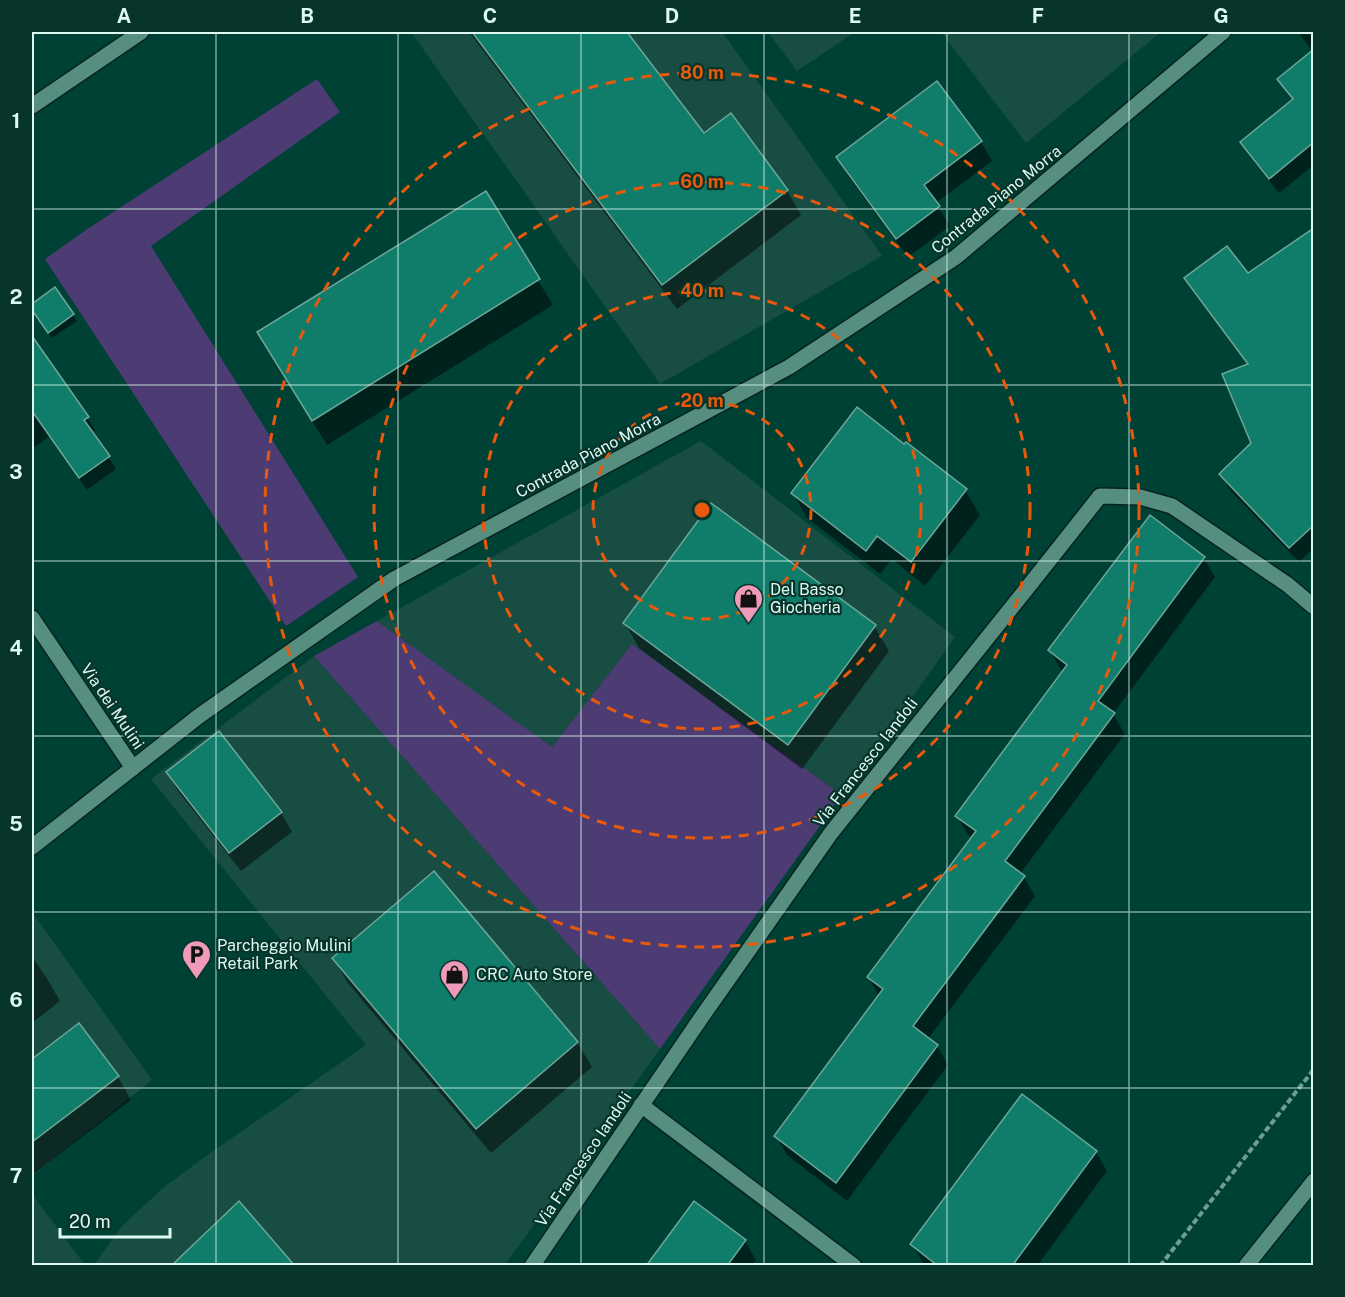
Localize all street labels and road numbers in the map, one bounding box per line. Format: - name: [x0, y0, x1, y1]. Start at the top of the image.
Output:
- street label: Contrada Piano Morra: [928, 141, 1065, 258]
- street label: Contrada Piano Morra: [512, 409, 664, 502]
- street label: Via dei Mulini: [77, 660, 148, 753]
- street label: Via Francesco Iandoli: [809, 694, 922, 830]
- street label: Via Francesco Iandoli: [531, 1088, 635, 1230]

